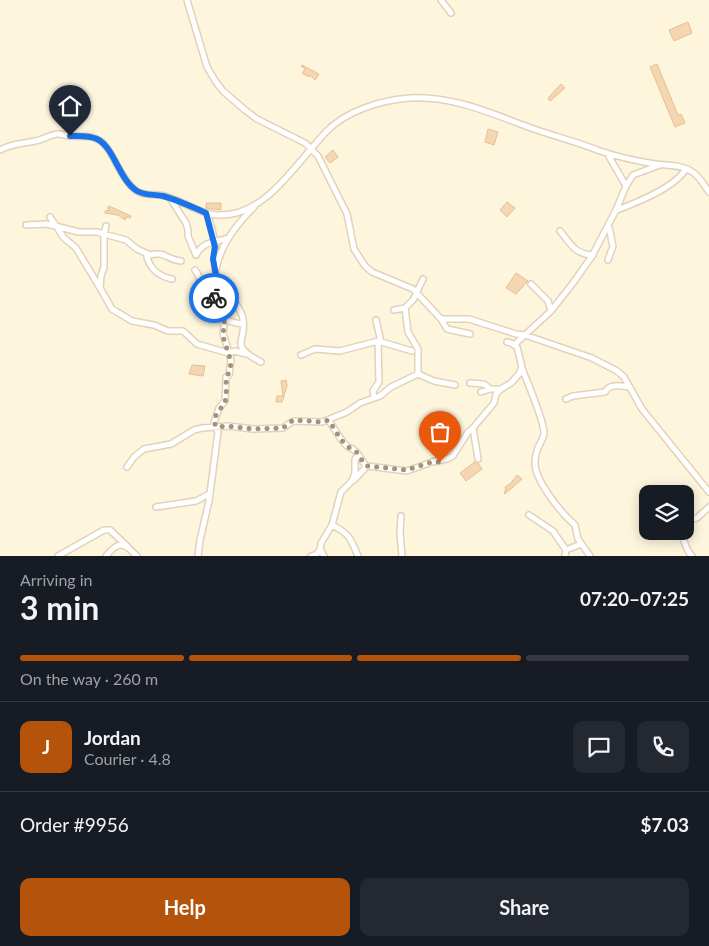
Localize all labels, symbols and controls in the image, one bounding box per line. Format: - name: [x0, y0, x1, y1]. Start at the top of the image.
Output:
- pin: [49, 85, 91, 136]
- icon: home: [56, 92, 84, 120]
- courier: [189, 273, 239, 323]
- icon: bike: [200, 284, 228, 312]
- pin: [419, 411, 461, 462]
- icon: bag: [426, 418, 454, 446]
- map controls: [639, 485, 694, 540]
- button: layers: [639, 485, 694, 540]
- text: Arriving in: [20, 570, 93, 589]
- text: 07:20–07:25: [580, 587, 689, 610]
- text: 3 min: [20, 588, 99, 627]
- text: On the way · 260 m: [20, 669, 158, 688]
- button: chat: [573, 721, 625, 773]
- button: phone: [637, 721, 689, 773]
- text: Jordan: [84, 726, 141, 749]
- text: J: [42, 735, 50, 758]
- text: Courier · 4.8: [84, 749, 171, 768]
- text: Order #9956: [20, 813, 129, 836]
- text: $7.03: [640, 813, 689, 836]
- button: Help: [20, 878, 350, 936]
- button: Share: [360, 878, 689, 936]

